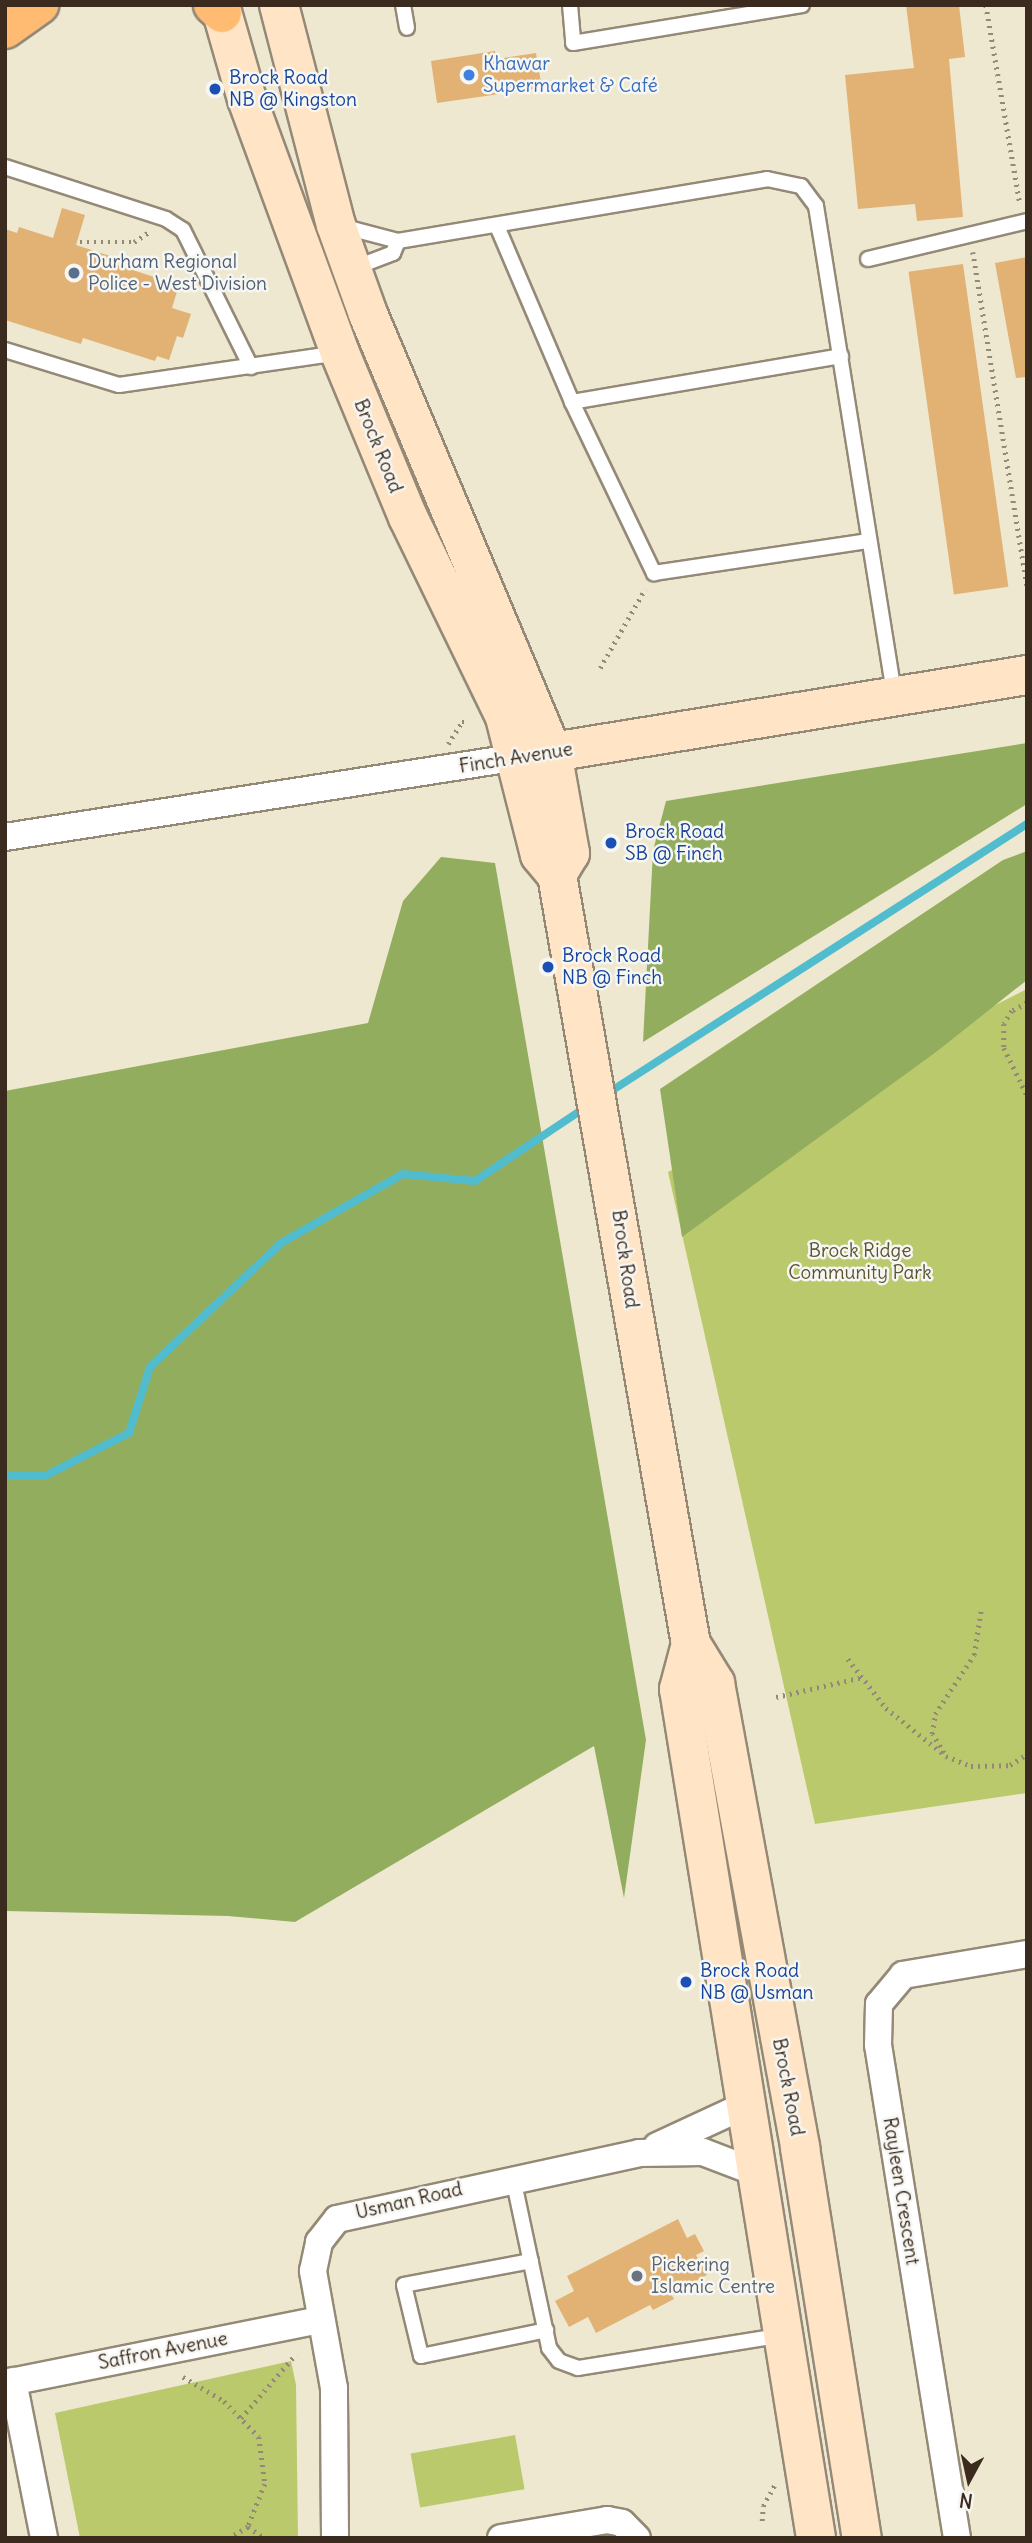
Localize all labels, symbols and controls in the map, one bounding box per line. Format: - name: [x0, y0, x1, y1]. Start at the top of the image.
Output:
- place label: Khawar Supermarket & Café: [483, 53, 658, 97]
- place label: Brock Road NB @ Kingston: [229, 67, 357, 111]
- marker: Khawar Supermarket & Café: [461, 67, 477, 83]
- marker: Brock Road NB @ Kingston: [207, 81, 223, 97]
- place label: Durham Regional Police - West Division: [88, 251, 267, 295]
- marker: Durham Regional Police - West Division: [66, 265, 82, 281]
- street label: Brock Road: [349, 396, 407, 496]
- street label: Finch Avenue: [457, 738, 575, 778]
- place label: Brock Road SB @ Finch: [625, 821, 724, 865]
- marker: Brock Road SB @ Finch: [603, 835, 619, 851]
- place label: Brock Road NB @ Finch: [562, 945, 662, 989]
- marker: Brock Road NB @ Finch: [540, 959, 556, 975]
- street label: Brock Road: [607, 1208, 643, 1310]
- park label: Brock Ridge Community Park: [788, 1240, 932, 1284]
- place label: Brock Road NB @ Usman: [700, 1960, 814, 2004]
- marker: Brock Road NB @ Usman: [678, 1974, 694, 1990]
- street label: Brock Road: [767, 2036, 809, 2138]
- street label: Rayleen Crescent: [878, 2116, 924, 2266]
- street label: Usman Road: [353, 2178, 465, 2224]
- place label: Pickering Islamic Centre: [651, 2254, 775, 2298]
- marker: Pickering Islamic Centre: [629, 2268, 645, 2284]
- street label: Saffron Avenue: [96, 2327, 230, 2375]
- north arrow: [934, 2445, 1004, 2515]
- text: N: [958, 2488, 974, 2514]

